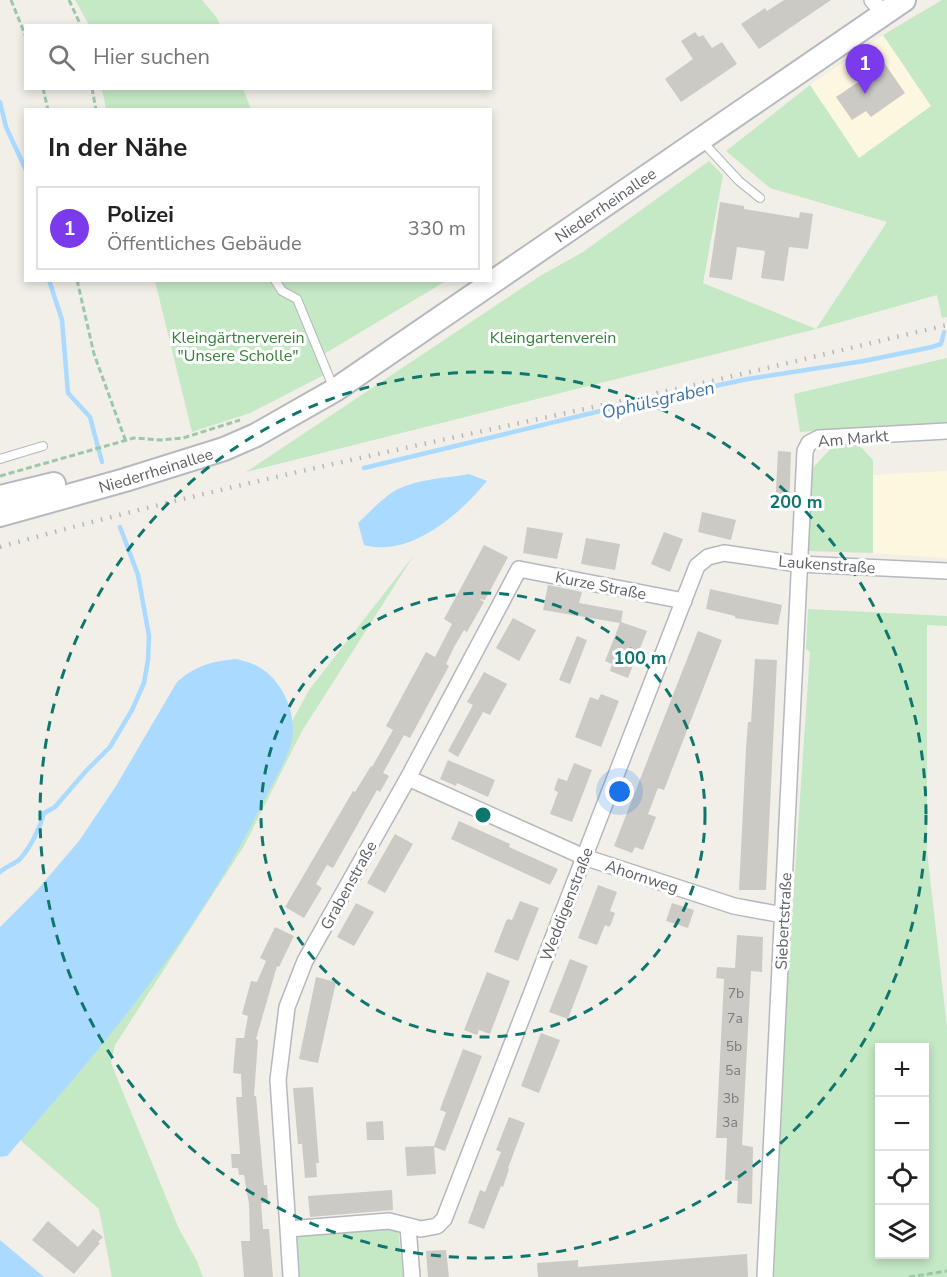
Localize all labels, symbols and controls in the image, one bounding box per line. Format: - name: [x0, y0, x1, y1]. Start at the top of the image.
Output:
- search box: [24, 24, 492, 90]
- icon: search: [45, 41, 78, 74]
- text: Hier suchen: [93, 42, 210, 72]
- pin: 1: [846, 44, 884, 94]
- text: In der Nähe: [48, 130, 187, 165]
- street label: Niederrheinallee: [551, 163, 661, 248]
- text: Polizei: [107, 200, 174, 230]
- text: 1: [64, 215, 76, 242]
- text: 330 m: [408, 215, 466, 242]
- text: Öffentliches Gebäude: [107, 230, 302, 257]
- park label: Kleingärtnerverein "Unsere Scholle": [172, 327, 304, 367]
- park label: Kleingartenverein: [490, 327, 616, 349]
- water label: Ophülsgraben: [599, 375, 717, 425]
- street label: Am Markt: [817, 425, 890, 453]
- street label: Niederrheinallee: [96, 443, 216, 499]
- text: 200 m: [769, 490, 823, 514]
- street label: Laukenstraße: [778, 551, 876, 579]
- street label: Kurze Straße: [553, 566, 648, 606]
- text: 100 m: [613, 646, 667, 670]
- your location: [605, 777, 634, 806]
- centre of rings: [473, 805, 493, 825]
- street label: Grabenstraße: [315, 837, 382, 934]
- street label: Weddigenstraße: [535, 844, 599, 964]
- street label: Ahornweg: [602, 855, 681, 899]
- street label: Siebertstraße: [770, 872, 798, 970]
- house number: 7b: [728, 984, 744, 1003]
- house number: 7a: [727, 1009, 743, 1028]
- house number: 5b: [726, 1037, 742, 1056]
- map controls: [875, 1043, 929, 1259]
- button: +: [875, 1043, 929, 1097]
- house number: 5a: [725, 1061, 741, 1080]
- house number: 3b: [723, 1089, 739, 1108]
- button: −: [875, 1097, 929, 1151]
- house number: 3a: [722, 1113, 738, 1132]
- button: locate: [875, 1151, 929, 1205]
- button: layers: [875, 1205, 929, 1259]

